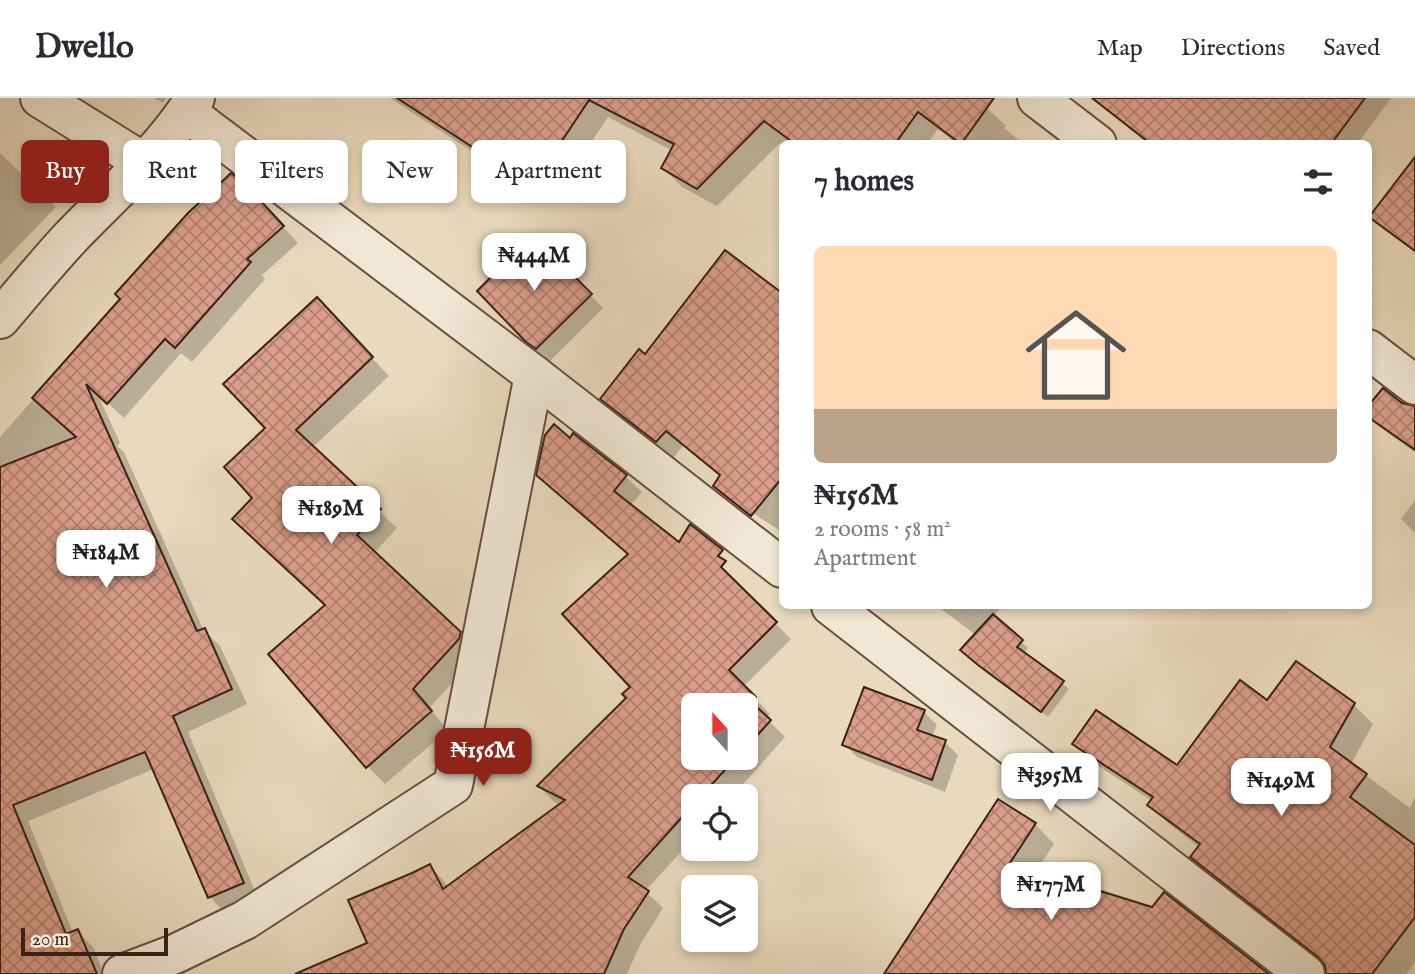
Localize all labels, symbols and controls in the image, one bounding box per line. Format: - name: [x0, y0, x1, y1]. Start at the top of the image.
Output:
- text: Dwello: [35, 27, 134, 69]
- text: Map: [1097, 33, 1143, 64]
- text: Directions: [1181, 33, 1285, 64]
- text: Saved: [1323, 33, 1380, 64]
- chip: Buy: [21, 140, 109, 203]
- chip: Rent: [123, 140, 221, 203]
- chip: Filters: [235, 140, 348, 203]
- chip: New: [362, 140, 457, 203]
- chip: Apartment: [471, 140, 626, 203]
- text: 7 homes: [814, 163, 914, 201]
- icon: filters: [1299, 163, 1337, 201]
- pin: ₦444M: [485, 234, 583, 293]
- text: ₦444M: [498, 241, 570, 270]
- icon: home: [1013, 292, 1139, 418]
- text: ₦156M: [814, 477, 899, 515]
- pin: ₦189M: [282, 486, 380, 546]
- text: ₦189M: [298, 494, 364, 523]
- text: 2 rooms · 58 m²: [814, 515, 951, 544]
- pin: ₦184M: [57, 531, 155, 590]
- text: ₦184M: [72, 538, 140, 567]
- text: Apartment: [814, 544, 917, 573]
- north arrow: [681, 693, 758, 770]
- map controls: [681, 693, 758, 952]
- pin: ₦156M: [434, 728, 532, 788]
- text: ₦156M: [451, 736, 515, 765]
- pin: ₦395M: [1001, 754, 1099, 813]
- pin: ₦149M: [1232, 758, 1330, 818]
- text: ₦395M: [1017, 761, 1083, 790]
- text: ₦149M: [1247, 766, 1315, 795]
- button: locate: [681, 784, 758, 861]
- pin: ₦177M: [1002, 862, 1100, 922]
- text: ₦177M: [1017, 870, 1085, 899]
- button: layers: [681, 875, 758, 952]
- scale bar: [21, 925, 168, 957]
- text: 20 m: [32, 928, 69, 952]

